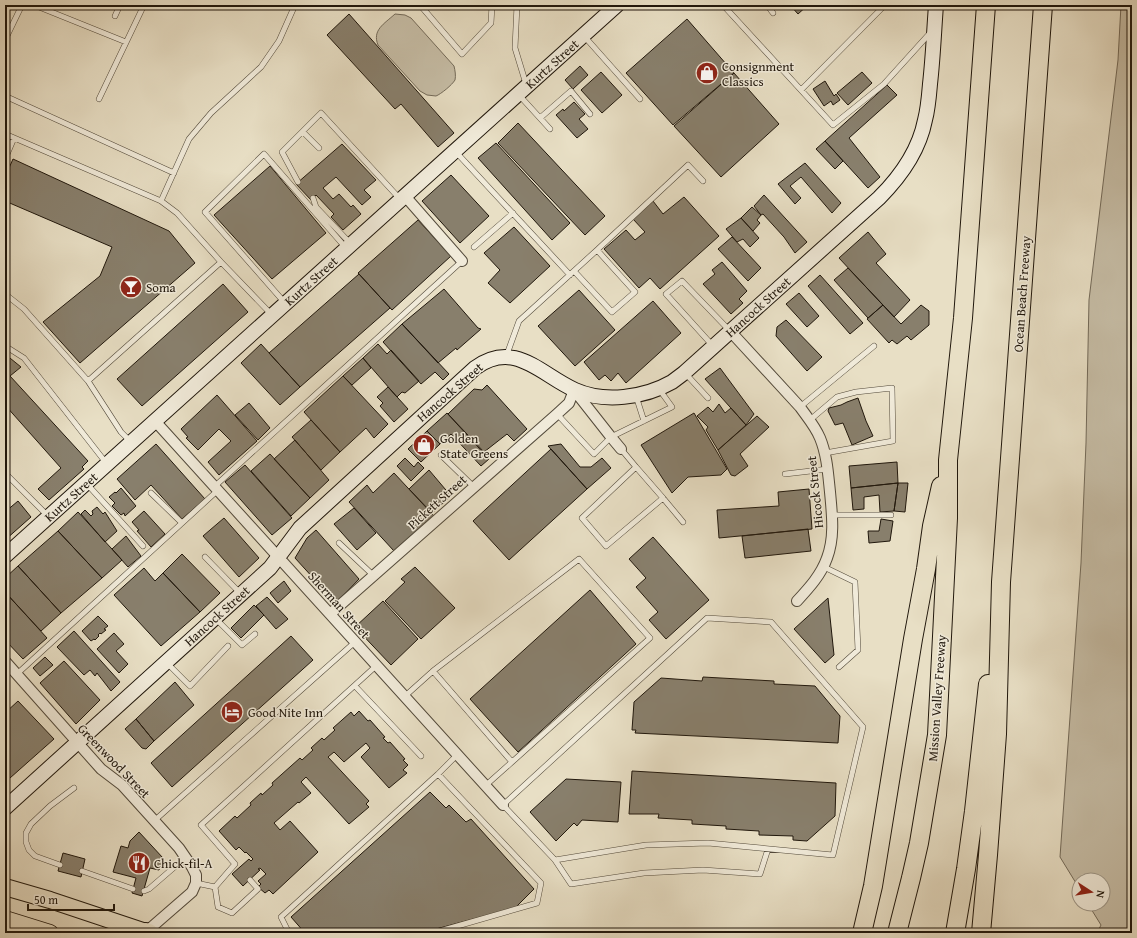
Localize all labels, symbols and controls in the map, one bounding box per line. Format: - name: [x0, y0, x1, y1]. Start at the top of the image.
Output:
- street label: Kurtz Street: [521, 35, 583, 93]
- place label: Consignment Classics: [722, 57, 795, 91]
- shop icon: Consignment Classics: [694, 60, 720, 86]
- street label: Ocean Beach Freeway: [1008, 235, 1036, 353]
- street label: Kurtz Street: [280, 252, 342, 310]
- street label: Hancock Street: [721, 272, 795, 342]
- bar icon: Soma: [118, 274, 144, 300]
- place label: Soma: [146, 278, 177, 297]
- street label: Hancock Street: [413, 358, 488, 426]
- place label: Golden State Greens: [440, 429, 508, 463]
- shop icon: Golden State Greens: [411, 432, 437, 458]
- street label: Hicock Street: [802, 455, 828, 529]
- street label: Kurtz Street: [40, 468, 102, 526]
- street label: Pickett Street: [403, 470, 471, 534]
- street label: Sherman Street: [304, 567, 375, 643]
- street label: Hancock Street: [180, 581, 254, 651]
- street label: Mission Valley Freeway: [923, 633, 951, 762]
- hotel icon: Good Nite Inn: [219, 699, 245, 725]
- place label: Good Nite Inn: [248, 703, 324, 722]
- street label: Greenwood Street: [73, 719, 155, 803]
- restaurant icon: Chick-fil-A: [126, 850, 152, 876]
- place label: Chick-fil-A: [154, 854, 213, 873]
- north arrow: [1071, 872, 1111, 912]
- scale bar: [28, 886, 114, 912]
- text: N: [1092, 889, 1109, 900]
- text: 50 m: [34, 891, 58, 908]

